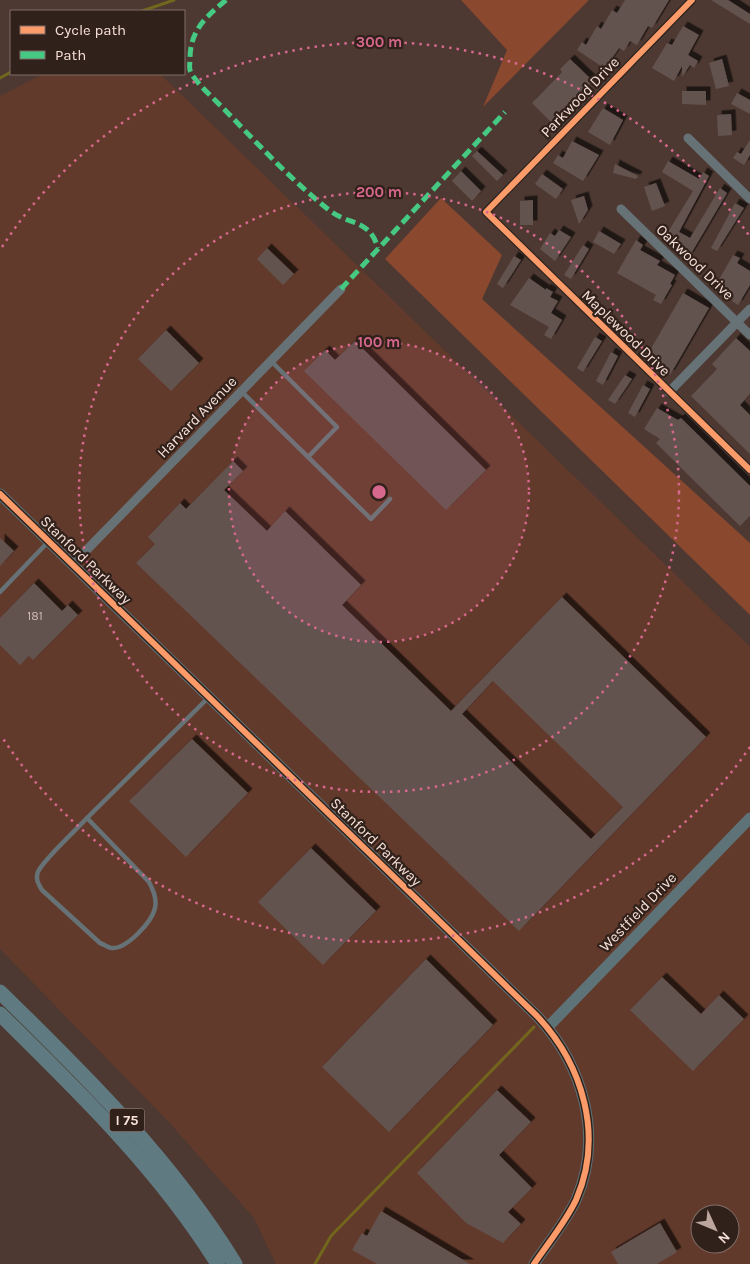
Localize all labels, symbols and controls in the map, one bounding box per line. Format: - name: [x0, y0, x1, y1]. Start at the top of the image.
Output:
- legend: [10, 10, 185, 75]
- text: Cycle path: [55, 21, 126, 39]
- text: 300 m: [356, 33, 402, 51]
- text: Path: [55, 46, 86, 64]
- street label: Parkwood Drive: [537, 53, 623, 141]
- text: 200 m: [356, 183, 402, 201]
- street label: Oakwood Drive: [652, 220, 738, 304]
- street label: Maplewood Drive: [578, 286, 674, 380]
- text: 100 m: [358, 333, 400, 351]
- street label: Harvard Avenue: [153, 372, 241, 462]
- centre of rings: [370, 483, 388, 501]
- street label: Stanford Parkway: [37, 512, 135, 608]
- house number: 181: [27, 609, 43, 623]
- street label: Stanford Parkway: [327, 794, 425, 890]
- street label: Westfield Drive: [596, 869, 680, 955]
- road number: I 75: [110, 1108, 144, 1132]
- north arrow: [690, 1204, 740, 1254]
- text: N: [714, 1228, 734, 1247]

